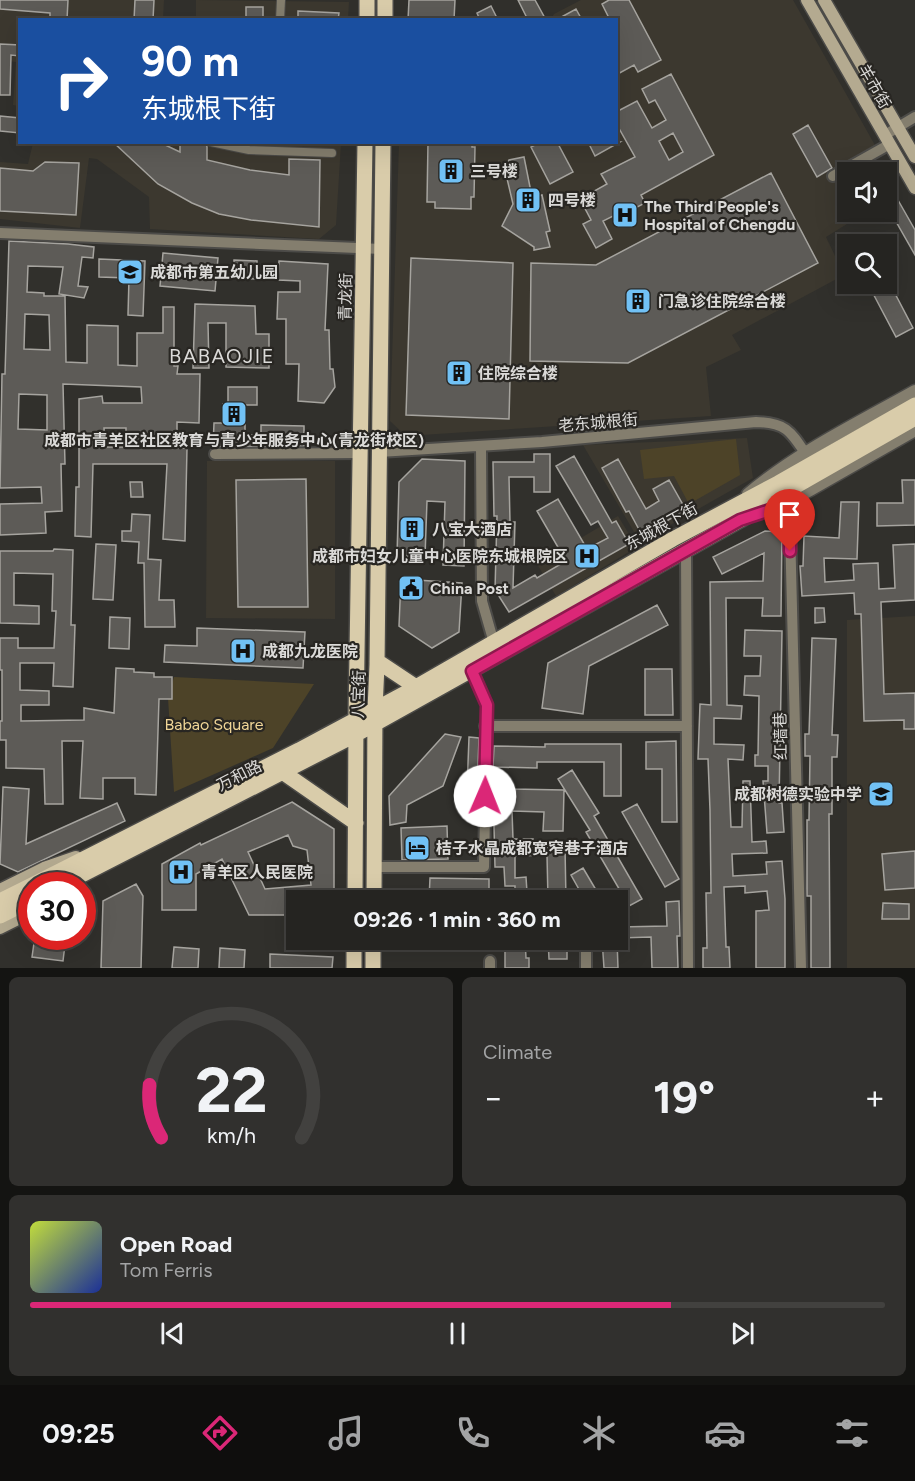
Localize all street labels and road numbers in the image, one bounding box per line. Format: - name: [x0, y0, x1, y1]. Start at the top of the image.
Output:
- street label: 羊市街: [854, 61, 895, 112]
- street label: 青龙街: [336, 273, 355, 321]
- street label: 老东城根街: [557, 410, 639, 435]
- street label: 东城根下街: [622, 499, 701, 554]
- street label: 八宝街: [348, 670, 369, 718]
- street label: 红墙巷: [771, 712, 790, 760]
- street label: 万和路: [214, 756, 265, 795]

